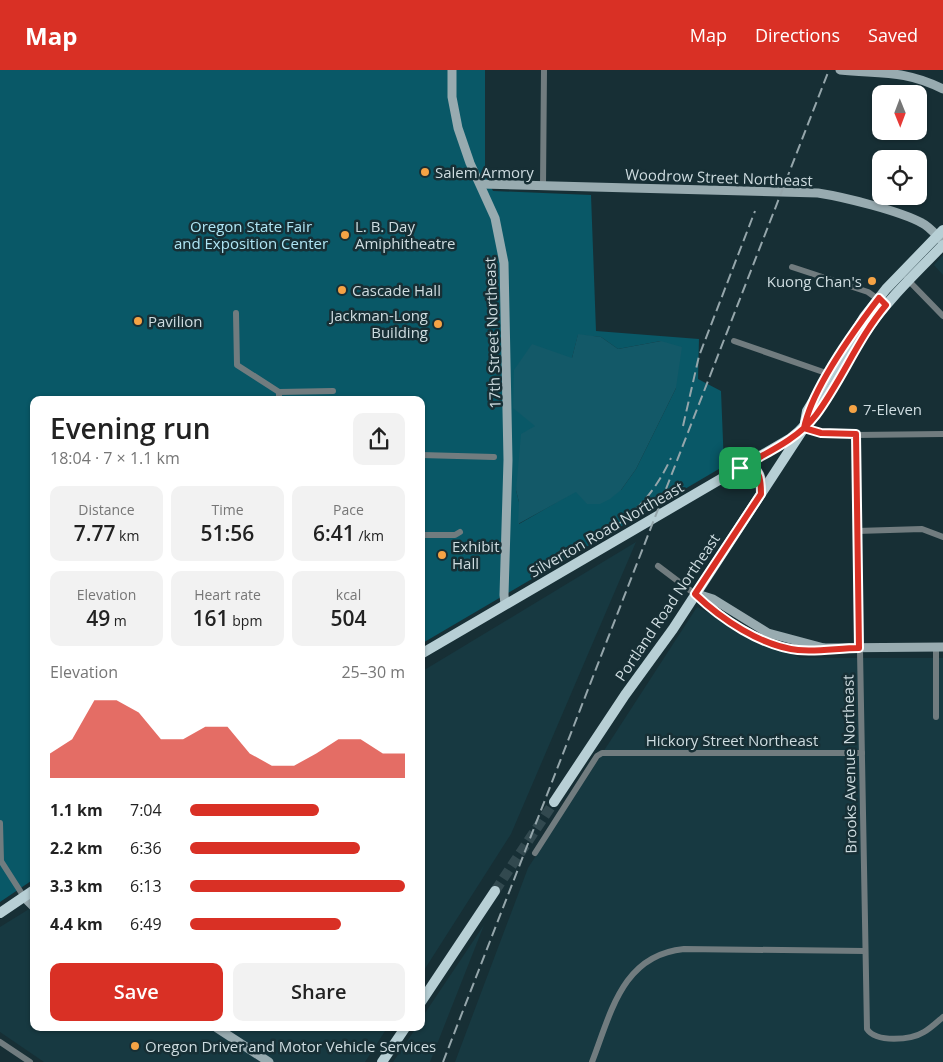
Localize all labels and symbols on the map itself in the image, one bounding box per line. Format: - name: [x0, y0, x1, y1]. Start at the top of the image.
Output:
- north arrow: [872, 85, 928, 140]
- place label: Salem Armory: [435, 162, 534, 182]
- street label: Woodrow Street Northeast: [625, 164, 813, 190]
- marker: Salem Armory: [419, 166, 431, 178]
- park label: Oregon State Fair and Exposition Center: [174, 216, 328, 253]
- place label: L. B. Day Amiphitheatre: [355, 216, 456, 253]
- marker: L. B. Day Amiphitheatre: [339, 229, 351, 241]
- street label: 17th Street Northeast: [479, 257, 505, 409]
- place label: Kuong Chan's: [767, 271, 862, 291]
- marker: Kuong Chan's: [866, 275, 878, 287]
- place label: Cascade Hall: [352, 280, 441, 300]
- marker: Cascade Hall: [336, 284, 348, 296]
- place label: Jackman-Long Building: [328, 305, 428, 342]
- place label: Pavilion: [148, 311, 202, 331]
- marker: Pavilion: [132, 315, 144, 327]
- marker: Jackman-Long Building: [432, 318, 444, 330]
- place label: 7-Eleven: [863, 399, 922, 419]
- marker: 7-Eleven: [847, 403, 859, 415]
- pin: [719, 447, 761, 489]
- street label: Silverton Road Northeast: [525, 477, 687, 581]
- street label: Portland Road Northeast: [610, 529, 724, 685]
- place label: Exhibit Hall: [452, 536, 499, 573]
- marker: Exhibit Hall: [436, 549, 448, 561]
- street label: Brooks Avenue Northeast: [837, 674, 861, 854]
- street label: Hickory Street Northeast: [646, 730, 818, 750]
- place label: Oregon Driver and Motor Vehicle Services: [145, 1036, 436, 1056]
- marker: Oregon Driver and Motor Vehicle Services: [129, 1040, 141, 1052]

